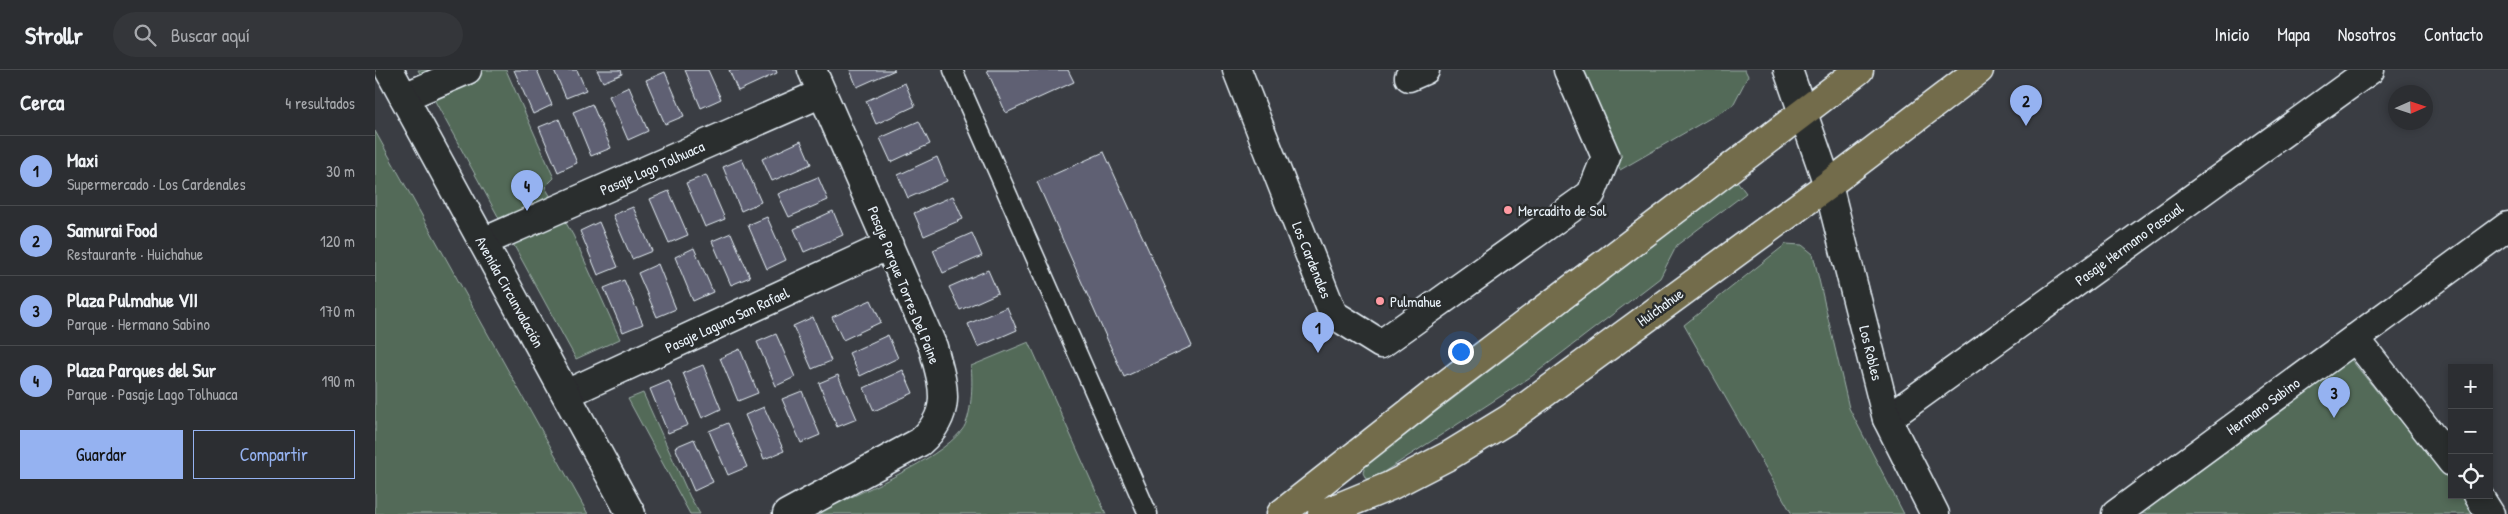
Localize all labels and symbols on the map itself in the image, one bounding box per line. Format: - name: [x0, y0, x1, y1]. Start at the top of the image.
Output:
- pin: 2: [2010, 85, 2042, 126]
- north arrow: [2388, 85, 2433, 130]
- street label: Pasaje Lago Tolhuaca: [596, 136, 708, 200]
- pin: 4: [511, 170, 543, 211]
- street label: Pasaje Hermano Pascual: [2070, 197, 2188, 291]
- place label: Mercadito de Sol: [1518, 200, 1606, 221]
- street label: Pasaje Parque Torres Del Paine: [863, 203, 945, 367]
- marker: Mercadito de Sol: [1502, 204, 1514, 216]
- street label: Los Cardenales: [1287, 219, 1337, 302]
- street label: Avenida Circunvalación: [471, 233, 549, 352]
- street label: Pasaje Laguna San Rafael: [661, 282, 793, 358]
- street label: Huichahue: [1633, 283, 1687, 331]
- place label: Pulmahue: [1390, 291, 1442, 312]
- marker: Pulmahue: [1374, 295, 1386, 307]
- pin: 1: [1302, 312, 1334, 353]
- street label: Los Robles: [1854, 323, 1888, 383]
- your location: [1448, 339, 1474, 365]
- street label: Hermano Sabino: [2222, 372, 2304, 440]
- pin: 3: [2318, 377, 2350, 418]

